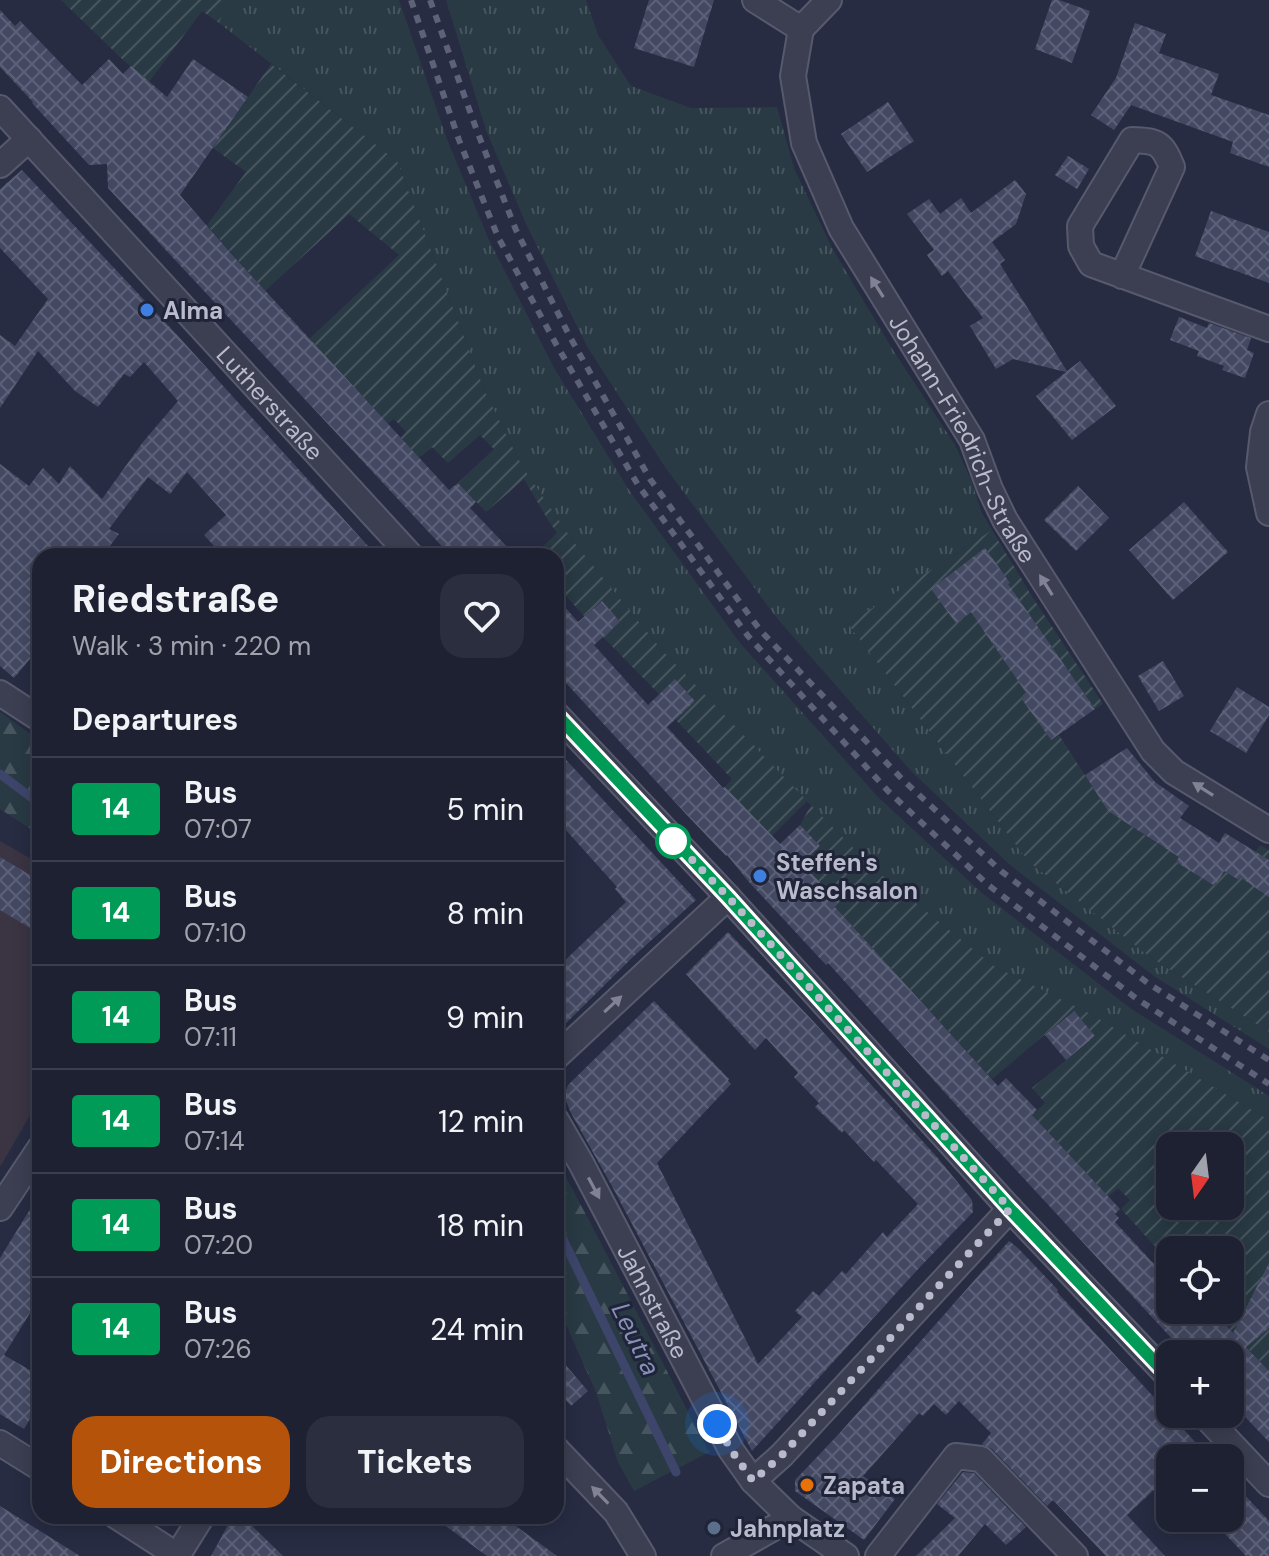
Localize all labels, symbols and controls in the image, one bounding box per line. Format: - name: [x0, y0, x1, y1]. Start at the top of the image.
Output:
- one-way arrow: [871, 276, 885, 298]
- place label: Alma: [163, 295, 223, 326]
- marker: Alma: [138, 301, 156, 319]
- street label: Johann-Friedrich-Straße: [882, 308, 1044, 568]
- street label: Lutherstraße: [210, 339, 331, 466]
- text: Riedstraße: [72, 574, 279, 624]
- button: heart: [440, 574, 524, 658]
- one-way arrow: [1040, 574, 1054, 596]
- text: Walk · 3 min · 220 m: [72, 629, 311, 663]
- text: Departures: [72, 700, 238, 739]
- text: Bus: [184, 773, 238, 812]
- one-way arrow: [1192, 782, 1214, 796]
- text: 14: [102, 790, 130, 827]
- text: 5 min: [447, 790, 524, 829]
- text: 07:07: [184, 812, 252, 846]
- unlabelled marker: [656, 824, 690, 858]
- place label: Steffen's Waschsalon: [776, 847, 918, 906]
- marker: Steffen's Waschsalon: [751, 867, 769, 885]
- text: Bus: [184, 877, 238, 916]
- text: 14: [102, 894, 130, 931]
- text: 8 min: [447, 894, 524, 933]
- text: 07:10: [184, 916, 246, 950]
- text: Bus: [184, 981, 238, 1020]
- one-way arrow: [603, 995, 622, 1013]
- text: 14: [102, 998, 130, 1035]
- text: 9 min: [446, 998, 524, 1037]
- text: 07:11: [184, 1020, 237, 1054]
- text: Bus: [184, 1085, 238, 1124]
- text: 14: [102, 1102, 130, 1139]
- text: 12 min: [438, 1102, 524, 1141]
- text: 07:14: [184, 1124, 244, 1158]
- north arrow: [1156, 1132, 1244, 1220]
- map controls: [1156, 1132, 1244, 1532]
- one-way arrow: [587, 1177, 601, 1199]
- text: Bus: [184, 1189, 238, 1228]
- text: 14: [102, 1206, 130, 1243]
- text: 18 min: [437, 1206, 524, 1245]
- text: 07:20: [184, 1228, 253, 1262]
- button: locate: [1156, 1236, 1244, 1324]
- street label: Jahnstraße: [611, 1239, 696, 1364]
- text: Bus: [184, 1293, 238, 1332]
- water label: Leutra: [604, 1297, 668, 1381]
- text: 14: [102, 1310, 130, 1347]
- text: 24 min: [430, 1310, 524, 1349]
- text: 07:26: [184, 1332, 252, 1366]
- button: +: [1156, 1340, 1244, 1428]
- your location: [697, 1404, 737, 1444]
- button: Directions: [72, 1416, 290, 1508]
- button: Tickets: [306, 1416, 524, 1508]
- button: −: [1156, 1444, 1244, 1532]
- place label: Zapata: [823, 1470, 905, 1501]
- marker: Zapata: [798, 1476, 816, 1494]
- one-way arrow: [591, 1486, 610, 1505]
- place label: Jahnplatz: [730, 1513, 845, 1544]
- marker: Jahnplatz: [705, 1519, 723, 1537]

